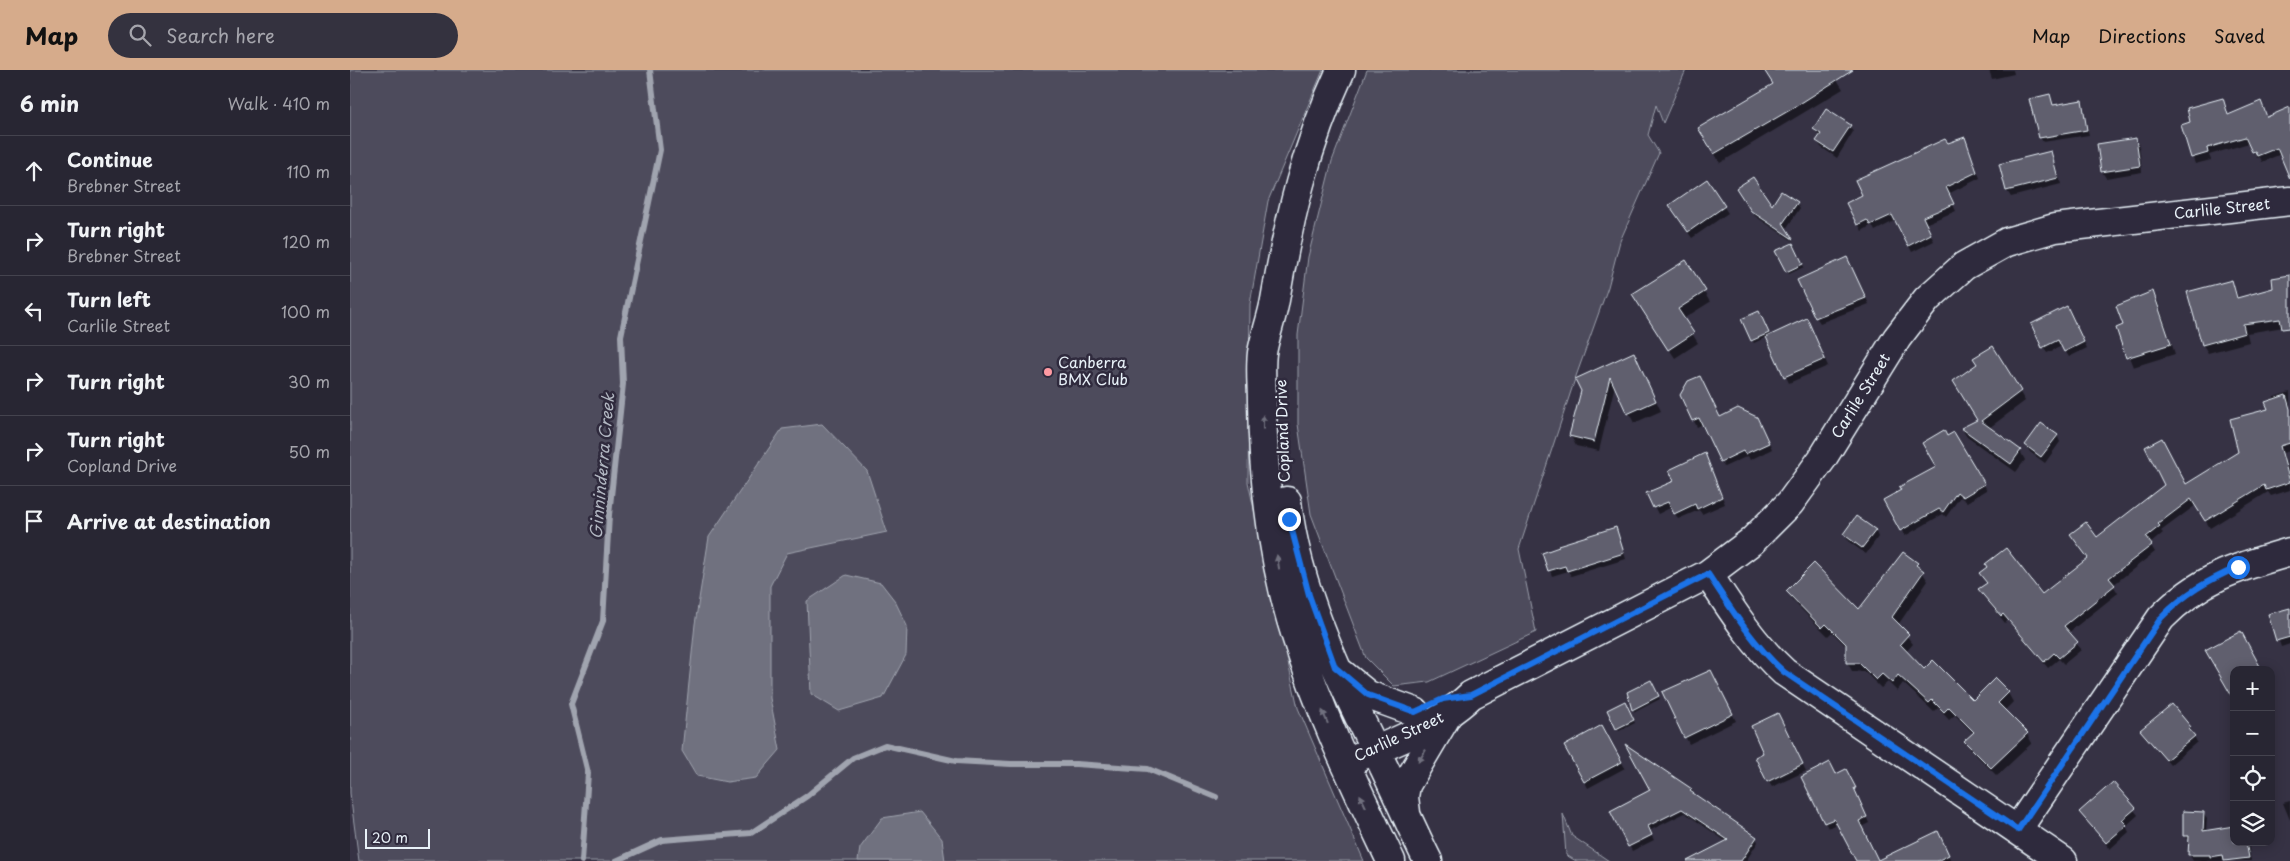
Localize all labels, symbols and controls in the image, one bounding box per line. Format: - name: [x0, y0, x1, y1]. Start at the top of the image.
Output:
- search box: [108, 13, 458, 58]
- text: Map: [25, 17, 78, 53]
- icon: search: [126, 21, 154, 49]
- text: Search here: [166, 21, 275, 49]
- text: Map: [2032, 22, 2070, 49]
- text: Directions: [2098, 22, 2186, 49]
- text: Saved: [2214, 22, 2265, 49]
- text: 6 min: [20, 87, 79, 119]
- text: Walk · 410 m: [228, 91, 330, 115]
- text: Continue: [67, 145, 153, 173]
- icon: ahead: [20, 157, 48, 185]
- text: 110 m: [287, 159, 330, 183]
- text: Brebner Street: [67, 173, 181, 197]
- street label: Carlile Street: [2173, 191, 2271, 224]
- text: Turn right: [67, 215, 165, 243]
- icon: right: [20, 227, 48, 255]
- text: 120 m: [283, 229, 330, 253]
- text: Brebner Street: [67, 243, 181, 267]
- text: Turn left: [67, 285, 151, 313]
- icon: left: [20, 297, 48, 325]
- text: 100 m: [281, 299, 330, 323]
- text: Carlile Street: [67, 313, 170, 337]
- street label: Carlile Street: [1824, 348, 1895, 442]
- place label: Canberra BMX Club: [1058, 350, 1128, 390]
- marker: Canberra BMX Club: [1042, 366, 1054, 378]
- icon: right: [20, 367, 48, 395]
- text: Turn right: [67, 367, 165, 395]
- text: 30 m: [288, 369, 330, 393]
- street label: Copland Drive: [1268, 379, 1295, 483]
- water label: Ginninderra Creek: [583, 391, 619, 540]
- one-way arrow: [1258, 414, 1266, 430]
- text: Turn right: [67, 425, 165, 453]
- icon: right: [20, 437, 48, 465]
- text: 50 m: [289, 439, 330, 463]
- text: Copland Drive: [67, 453, 177, 477]
- icon: arrive: [20, 507, 48, 535]
- text: Arrive at destination: [67, 507, 271, 535]
- route end: [1278, 508, 1301, 531]
- one-way arrow: [1273, 554, 1281, 570]
- route start: [2227, 556, 2250, 579]
- map controls: [2230, 666, 2275, 846]
- button: +: [2230, 666, 2275, 711]
- street label: Carlile Street: [1350, 705, 1447, 766]
- one-way arrow: [1321, 710, 1329, 724]
- button: −: [2230, 711, 2275, 756]
- one-way arrow: [1418, 749, 1427, 762]
- button: locate: [2230, 756, 2275, 801]
- one-way arrow: [1359, 794, 1367, 808]
- button: layers: [2230, 801, 2275, 846]
- scale bar: [365, 826, 430, 849]
- text: 20 m: [372, 827, 408, 848]

